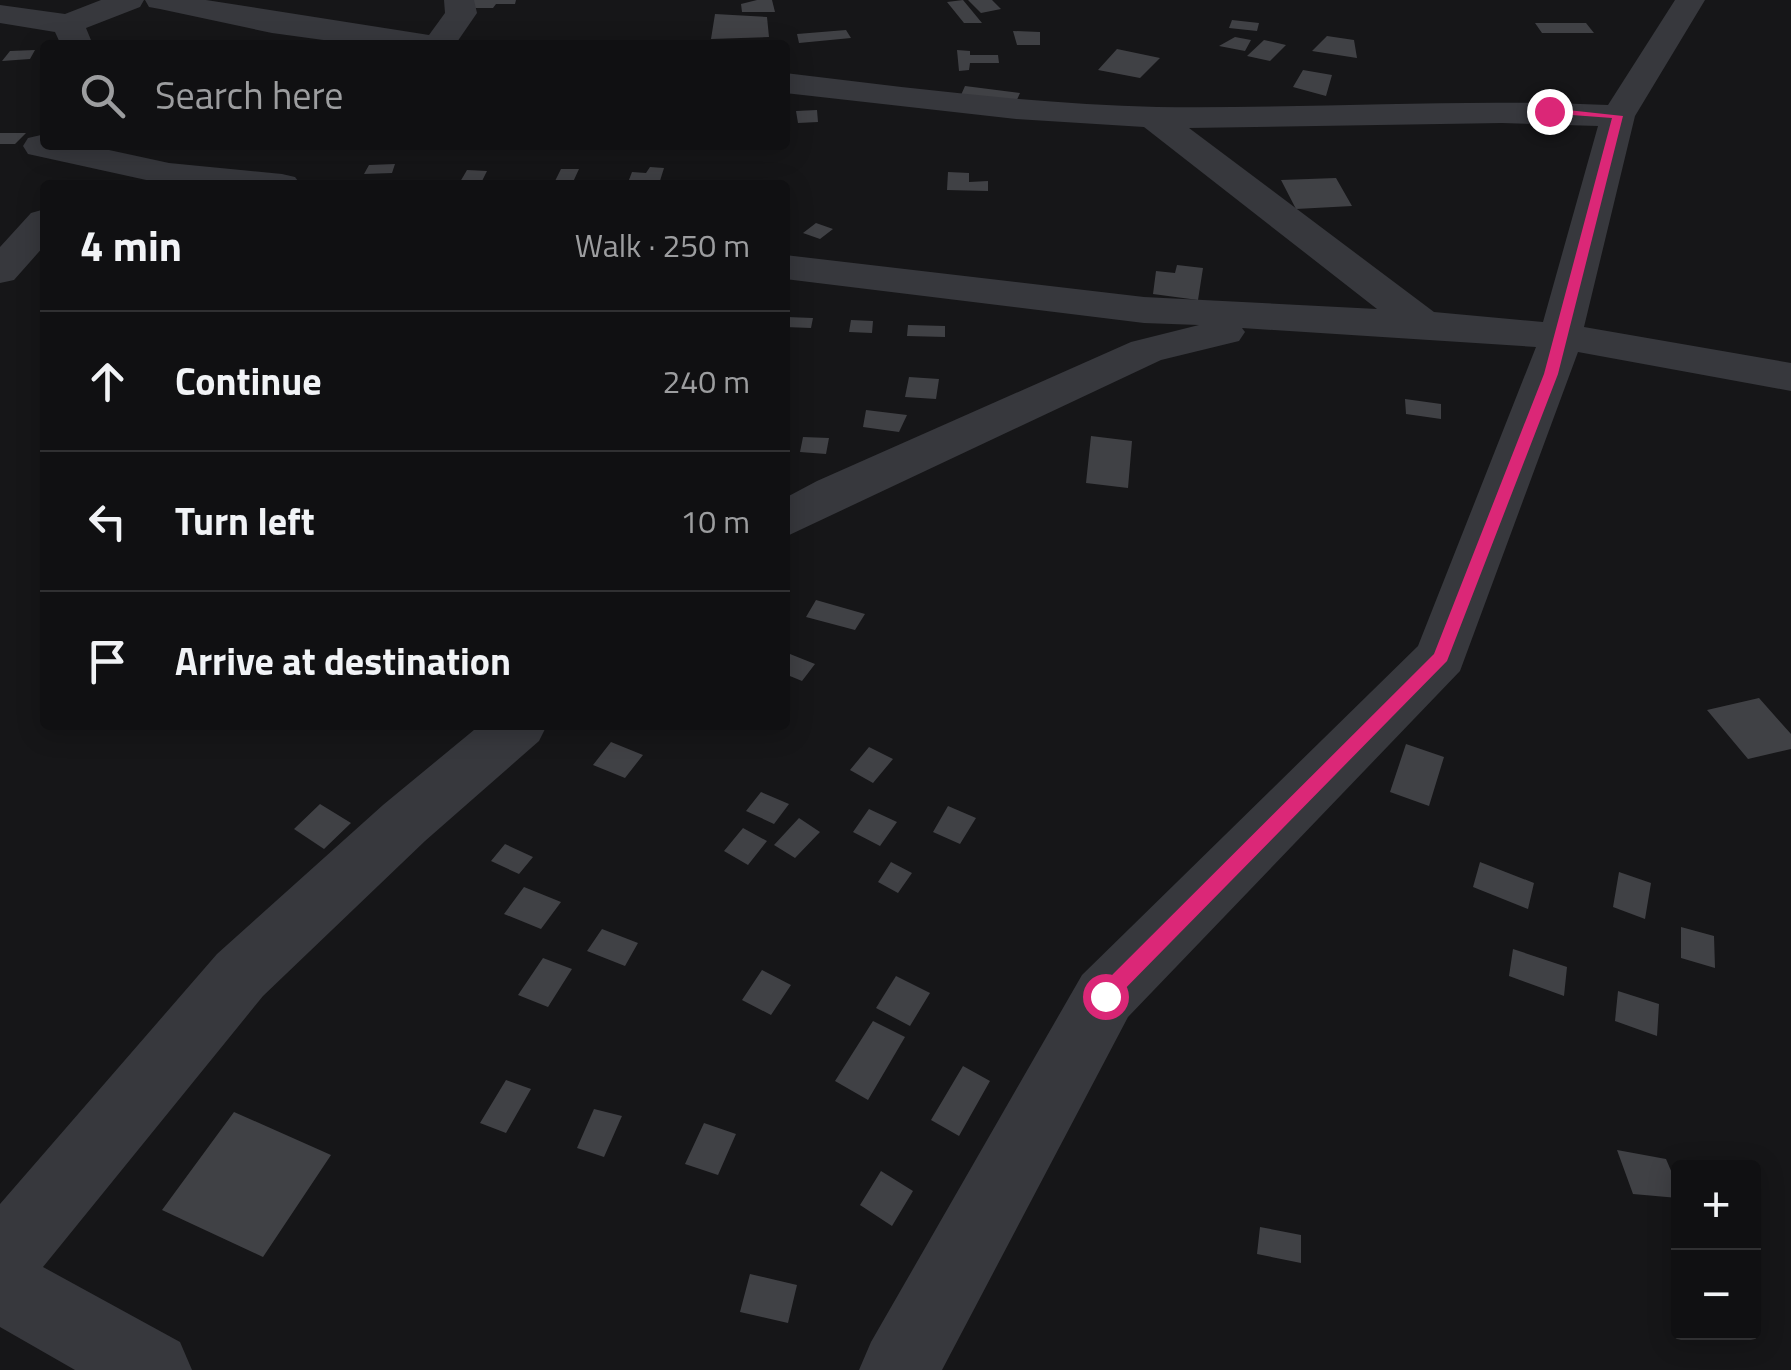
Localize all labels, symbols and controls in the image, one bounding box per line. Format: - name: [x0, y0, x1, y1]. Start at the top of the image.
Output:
- search box: [40, 40, 790, 150]
- text: Search here: [155, 66, 343, 124]
- icon: search: [75, 68, 130, 123]
- route end: [1527, 89, 1573, 135]
- text: 4 min: [80, 213, 182, 277]
- text: Walk · 250 m: [575, 221, 750, 269]
- text: Continue: [175, 352, 322, 410]
- icon: ahead: [80, 354, 135, 409]
- text: 240 m: [662, 357, 750, 405]
- text: Turn left: [175, 492, 315, 550]
- icon: left: [80, 494, 135, 549]
- text: 10 m: [680, 497, 750, 545]
- text: Arrive at destination: [175, 632, 511, 690]
- icon: arrive: [80, 634, 135, 689]
- route start: [1083, 974, 1129, 1020]
- map controls: [1671, 1160, 1761, 1340]
- button: +: [1671, 1160, 1761, 1250]
- button: −: [1671, 1250, 1761, 1340]

